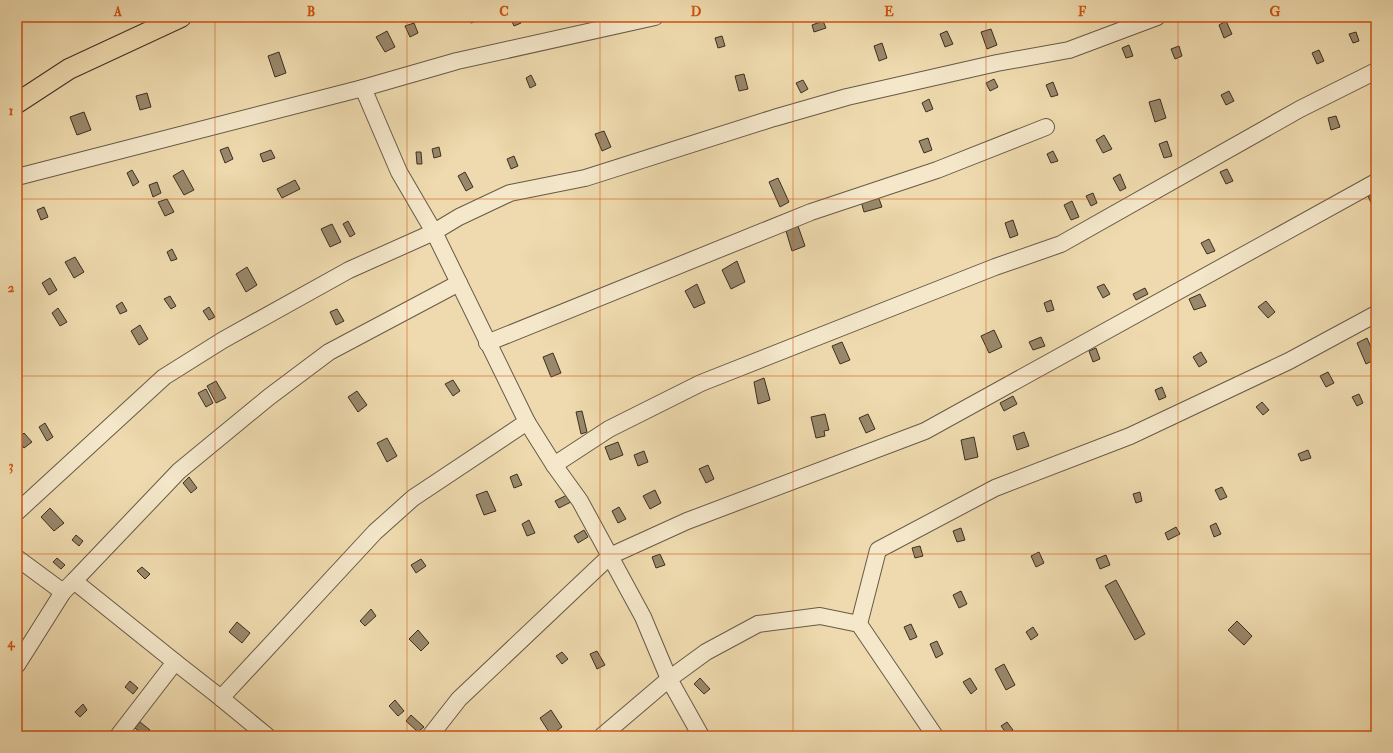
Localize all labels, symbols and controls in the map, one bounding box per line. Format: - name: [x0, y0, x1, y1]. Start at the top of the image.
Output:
- text: A: [113, 4, 123, 20]
- text: B: [307, 4, 315, 20]
- text: C: [499, 4, 509, 20]
- text: D: [691, 4, 702, 20]
- text: E: [884, 4, 894, 20]
- text: F: [1078, 4, 1087, 20]
- text: G: [1270, 4, 1281, 20]
- text: 1: [9, 103, 14, 119]
- text: 2: [8, 280, 15, 296]
- text: 3: [9, 458, 14, 474]
- text: 4: [6, 635, 15, 651]

